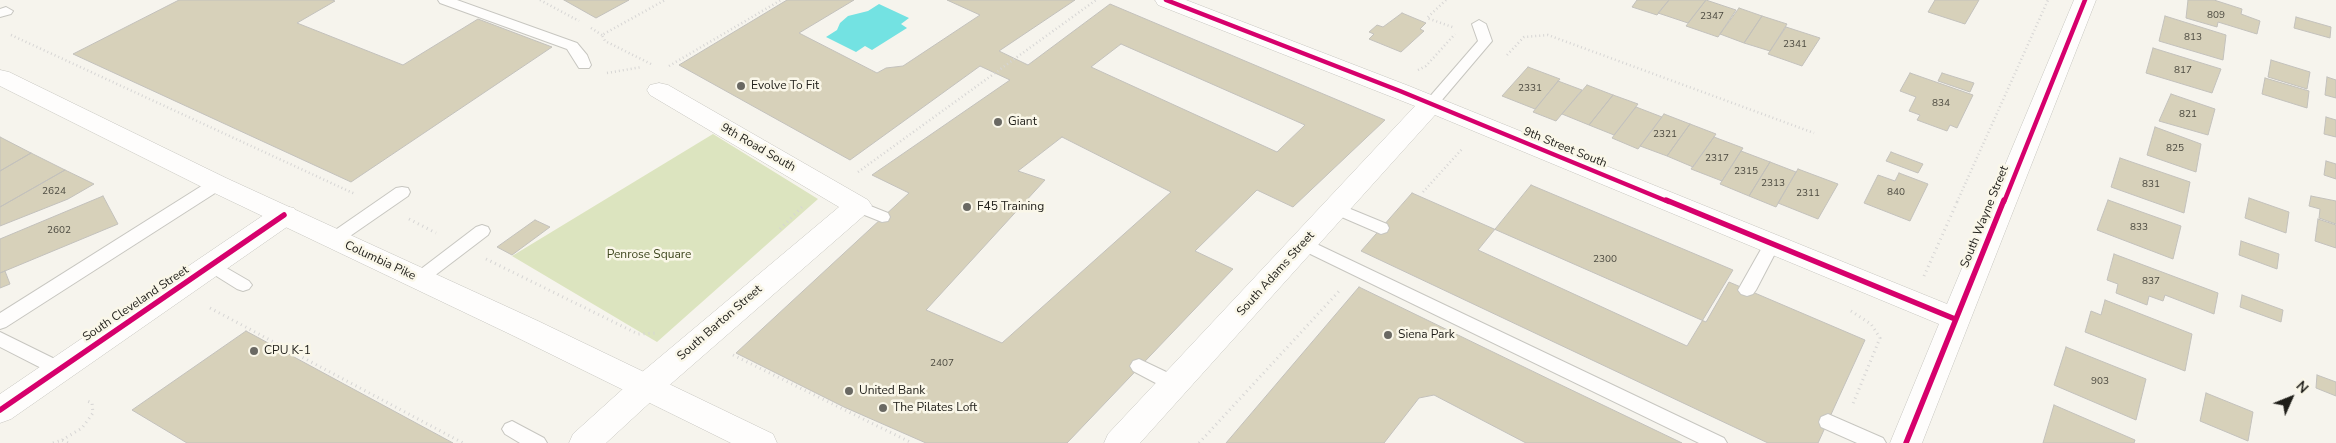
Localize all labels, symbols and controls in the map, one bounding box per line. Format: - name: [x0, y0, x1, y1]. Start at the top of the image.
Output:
- house number: 809: [2207, 10, 2225, 22]
- house number: 2347: [1700, 11, 1724, 23]
- house number: 813: [2184, 32, 2202, 44]
- house number: 2341: [1783, 39, 1807, 51]
- house number: 817: [2174, 65, 2192, 77]
- place label: Evolve To Fit: [751, 79, 819, 93]
- marker: Evolve To Fit: [735, 80, 747, 92]
- house number: 2331: [1518, 83, 1542, 95]
- house number: 834: [1932, 98, 1950, 110]
- house number: 821: [2179, 109, 2197, 121]
- place label: Giant: [1008, 115, 1037, 129]
- marker: Giant: [992, 116, 1004, 128]
- street label: 9th Road South: [718, 121, 798, 175]
- street label: 9th Street South: [1521, 125, 1609, 171]
- house number: 2321: [1653, 129, 1677, 141]
- house number: 825: [2166, 143, 2184, 155]
- house number: 2317: [1705, 153, 1729, 165]
- street label: South Wayne Street: [1958, 164, 2012, 270]
- house number: 2315: [1734, 166, 1758, 178]
- house number: 2313: [1761, 178, 1785, 190]
- house number: 831: [2142, 179, 2160, 191]
- house number: 2624: [42, 186, 66, 198]
- house number: 840: [1887, 187, 1905, 199]
- house number: 2311: [1796, 188, 1820, 200]
- place label: F45 Training: [977, 200, 1044, 214]
- marker: F45 Training: [961, 201, 973, 213]
- house number: 833: [2130, 222, 2148, 234]
- house number: 2602: [47, 225, 71, 237]
- street label: South Adams Street: [1234, 229, 1318, 319]
- street label: Columbia Pike: [342, 238, 418, 284]
- park label: Penrose Square: [607, 248, 691, 262]
- house number: 2300: [1593, 254, 1617, 266]
- street label: South Cleveland Street: [80, 263, 192, 345]
- house number: 837: [2142, 276, 2160, 288]
- street label: South Barton Street: [675, 282, 765, 364]
- place label: Siena Park: [1398, 328, 1455, 342]
- marker: Siena Park: [1382, 329, 1394, 341]
- place label: CPU K-1: [264, 344, 311, 358]
- marker: CPU K-1: [248, 345, 260, 357]
- house number: 2407: [930, 358, 954, 370]
- north arrow: [2266, 373, 2316, 423]
- house number: 903: [2091, 376, 2109, 388]
- text: N: [2292, 377, 2313, 398]
- place label: United Bank: [859, 384, 925, 398]
- marker: United Bank: [843, 385, 855, 397]
- place label: The Pilates Loft: [893, 401, 977, 415]
- marker: The Pilates Loft: [877, 402, 889, 414]

